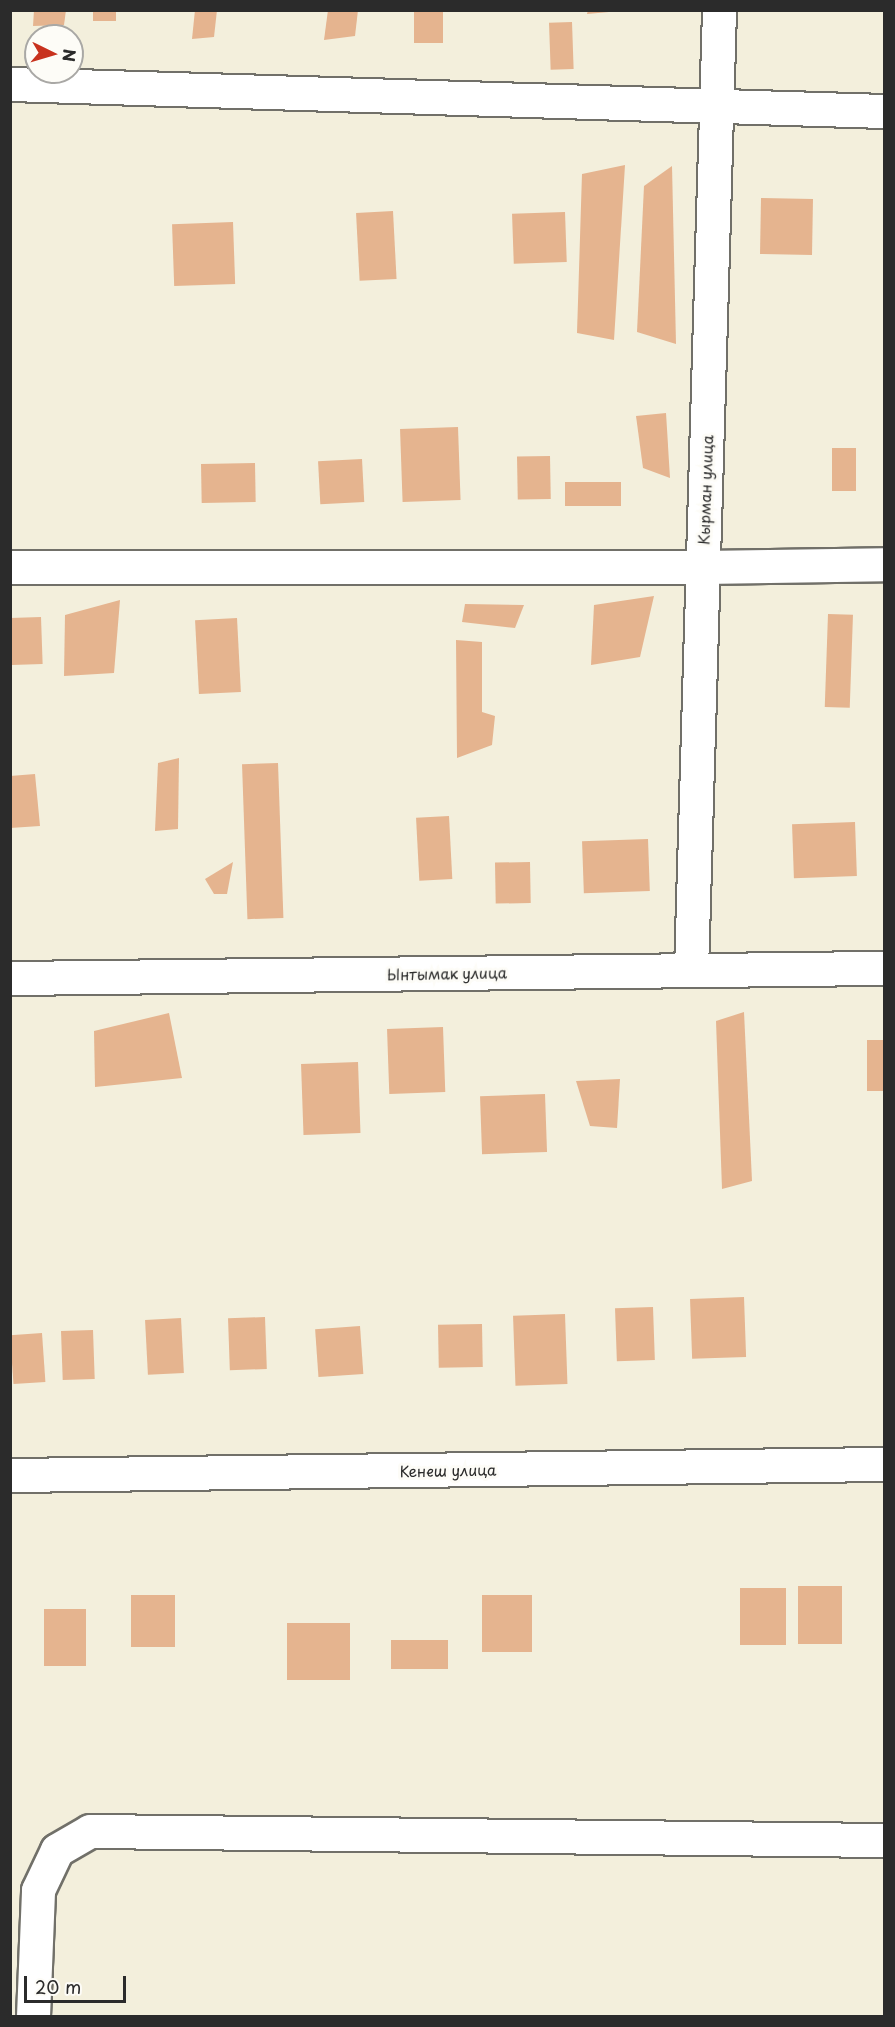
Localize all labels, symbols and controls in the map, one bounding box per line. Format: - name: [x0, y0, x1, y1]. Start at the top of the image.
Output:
- north arrow: [24, 24, 84, 84]
- text: N: [57, 48, 82, 63]
- street label: Кырман улица: [694, 434, 716, 546]
- street label: Ынтымак улица: [386, 963, 508, 983]
- street label: Кенеш улица: [399, 1460, 497, 1480]
- scale bar: [27, 1964, 129, 2002]
- text: 20 m: [35, 1973, 81, 2000]

